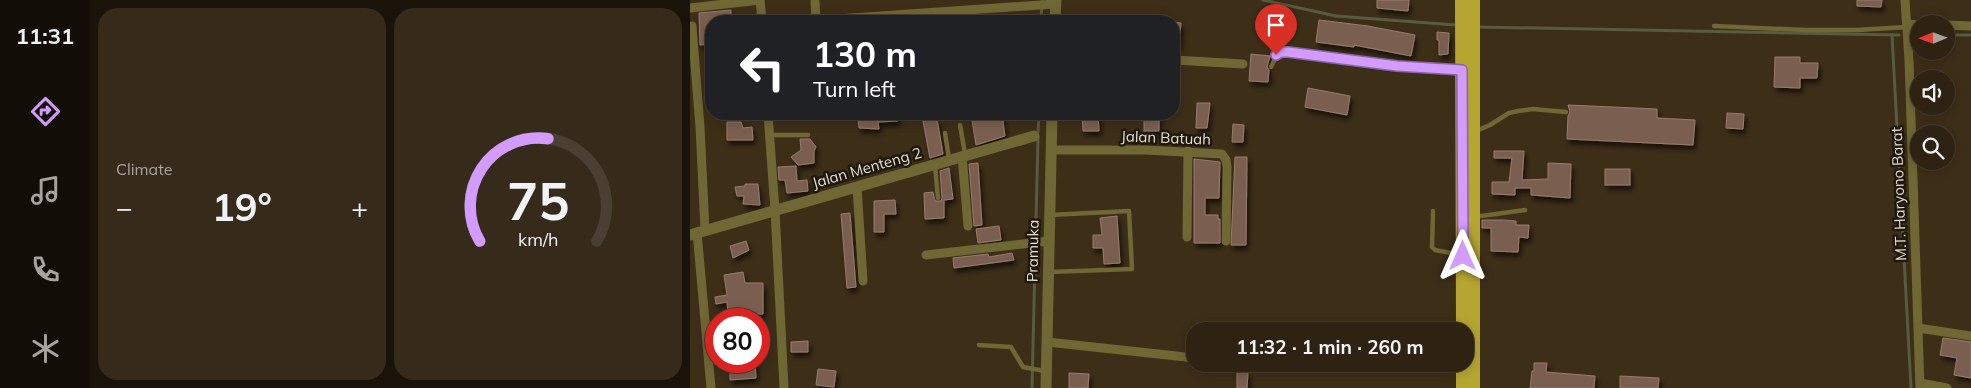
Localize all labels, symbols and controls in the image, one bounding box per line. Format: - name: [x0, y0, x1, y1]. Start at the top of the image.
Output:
- pin: [1255, 4, 1297, 55]
- icon: arrive: [1262, 11, 1290, 39]
- north arrow: [1910, 15, 1955, 60]
- map controls: [1910, 15, 1955, 170]
- text: 11:31: [16, 22, 74, 50]
- text: 130 m: [813, 32, 917, 76]
- icon: left: [730, 35, 795, 100]
- button: sound: [1910, 70, 1955, 115]
- text: Turn left: [813, 75, 896, 103]
- icon: directions: [28, 94, 63, 129]
- button: search: [1910, 125, 1955, 170]
- street label: Jalan Batuah: [1121, 126, 1211, 149]
- street label: M.T. Haryono Barat: [1887, 127, 1910, 261]
- street label: Jalan Menteng 2: [810, 143, 924, 192]
- text: Climate: [116, 159, 172, 179]
- text: 75: [507, 168, 569, 233]
- icon: music: [28, 173, 63, 208]
- text: 19°: [212, 183, 272, 231]
- text: −: [116, 190, 133, 225]
- text: +: [351, 190, 368, 225]
- street label: Pramuka: [1022, 220, 1043, 282]
- text: km/h: [518, 228, 558, 250]
- position arrow: [1436, 229, 1488, 281]
- icon: phone: [28, 252, 63, 287]
- speed limit sign: 80: [705, 308, 770, 373]
- icon: climate: [28, 331, 63, 366]
- text: 11:32 · 1 min · 260 m: [1236, 335, 1424, 359]

